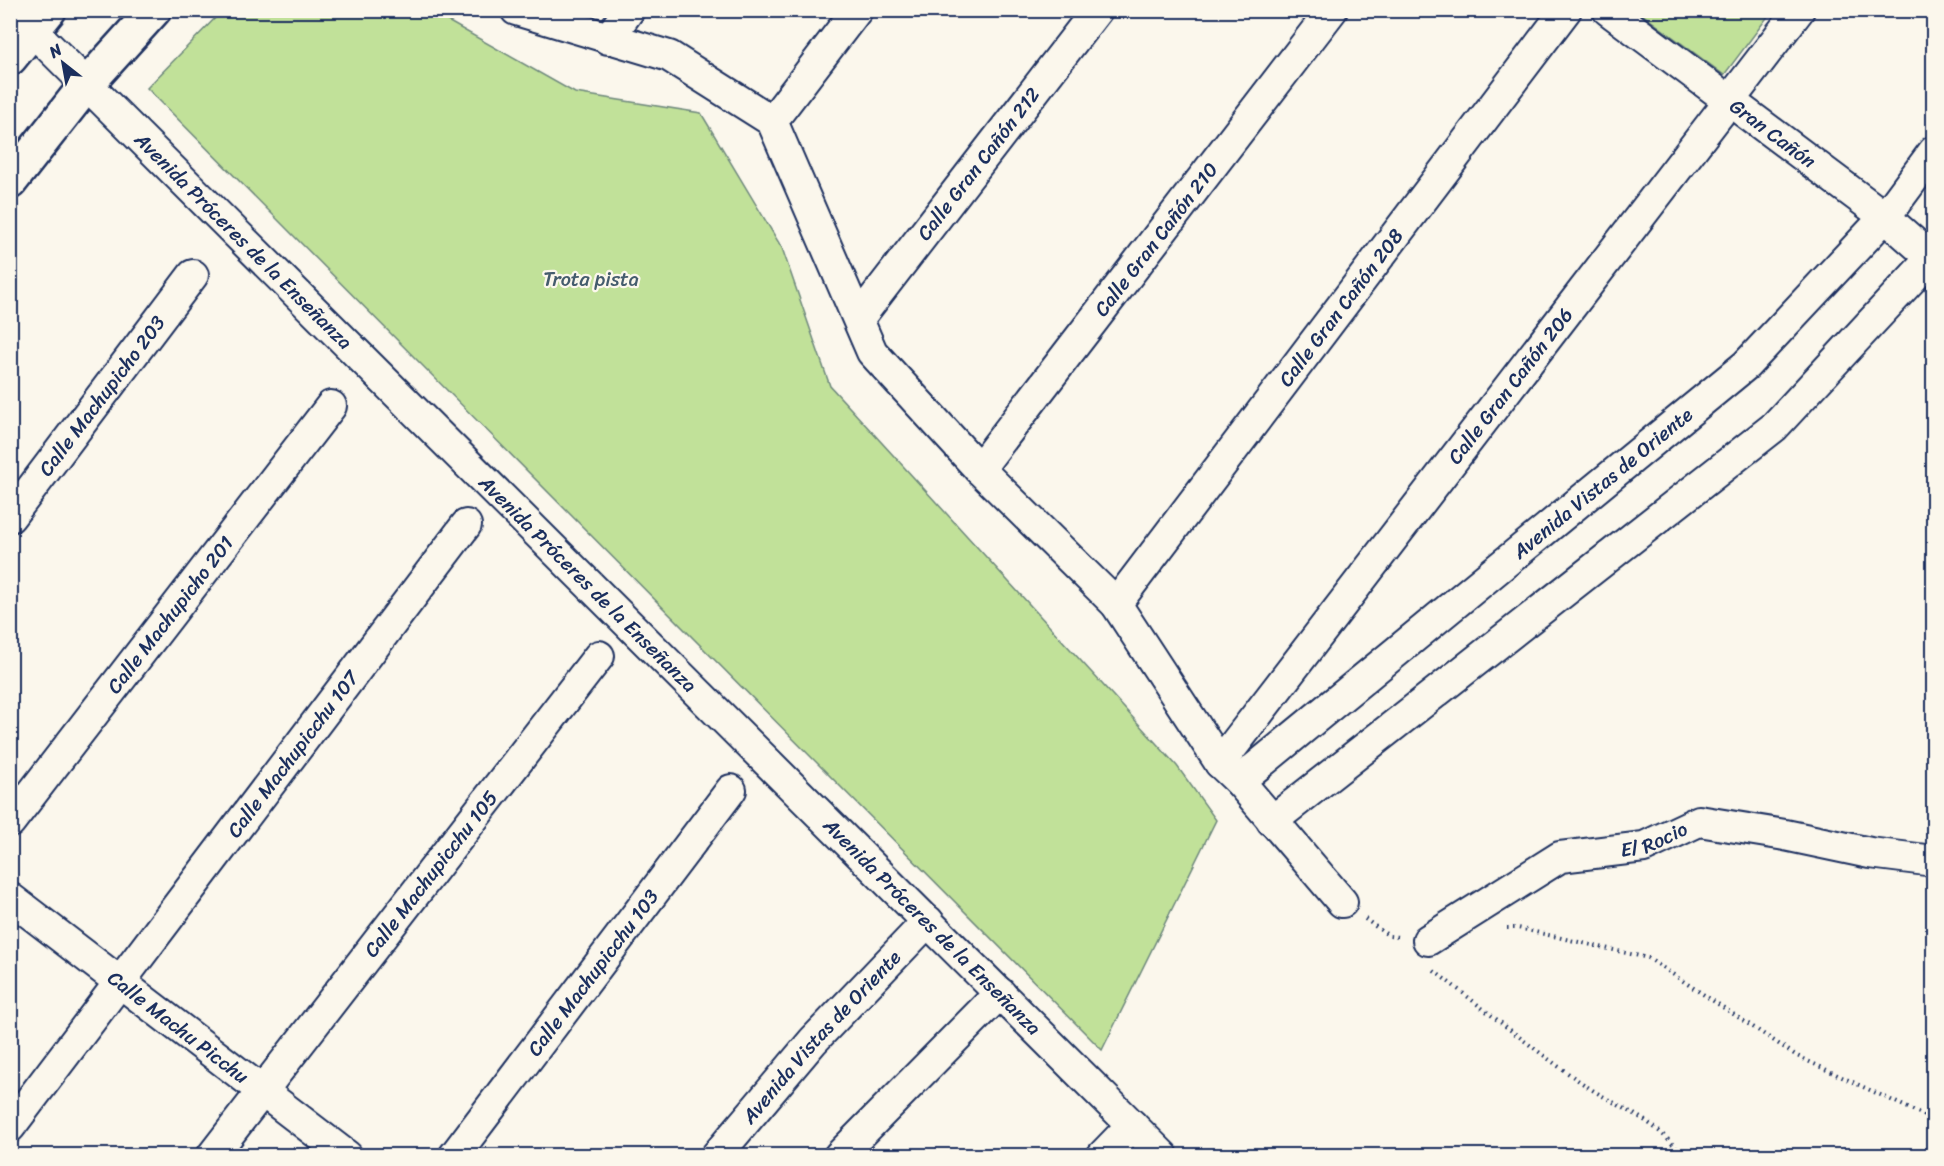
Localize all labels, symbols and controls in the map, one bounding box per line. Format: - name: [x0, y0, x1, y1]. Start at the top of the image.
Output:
- north arrow: [33, 33, 93, 93]
- text: N: [42, 35, 69, 66]
- street label: Calle Gran Cañón 212: [907, 79, 1049, 248]
- street label: Gran Cañón: [1722, 89, 1824, 178]
- street label: Avenida Próceres de la Enseñanza: [125, 123, 361, 358]
- street label: Calle Gran Cañón 210: [1085, 154, 1227, 324]
- street label: Calle Gran Cañón 208: [1269, 221, 1412, 394]
- park label: Trota pista: [543, 262, 639, 297]
- street label: Calle Gran Cañón 206: [1438, 299, 1582, 472]
- street label: Calle Machupicho 203: [29, 308, 174, 484]
- street label: Avenida Vistas de Oriente: [1503, 398, 1701, 568]
- street label: Avenida Próceres de la Enseñanza: [470, 466, 706, 701]
- street label: Calle Machupicho 201: [97, 528, 243, 701]
- street label: Calle Machupicchu 107: [217, 661, 369, 845]
- street label: Calle Machupicchu 105: [354, 782, 507, 965]
- street label: Avenida Próceres de la Enseñanza: [814, 808, 1050, 1044]
- street label: El Rocio: [1619, 811, 1693, 867]
- street label: Calle Machupicchu 103: [518, 881, 668, 1064]
- street label: Avenida Vistas de Oriente: [732, 941, 910, 1133]
- street label: Calle Machu Picchu: [100, 961, 257, 1093]

